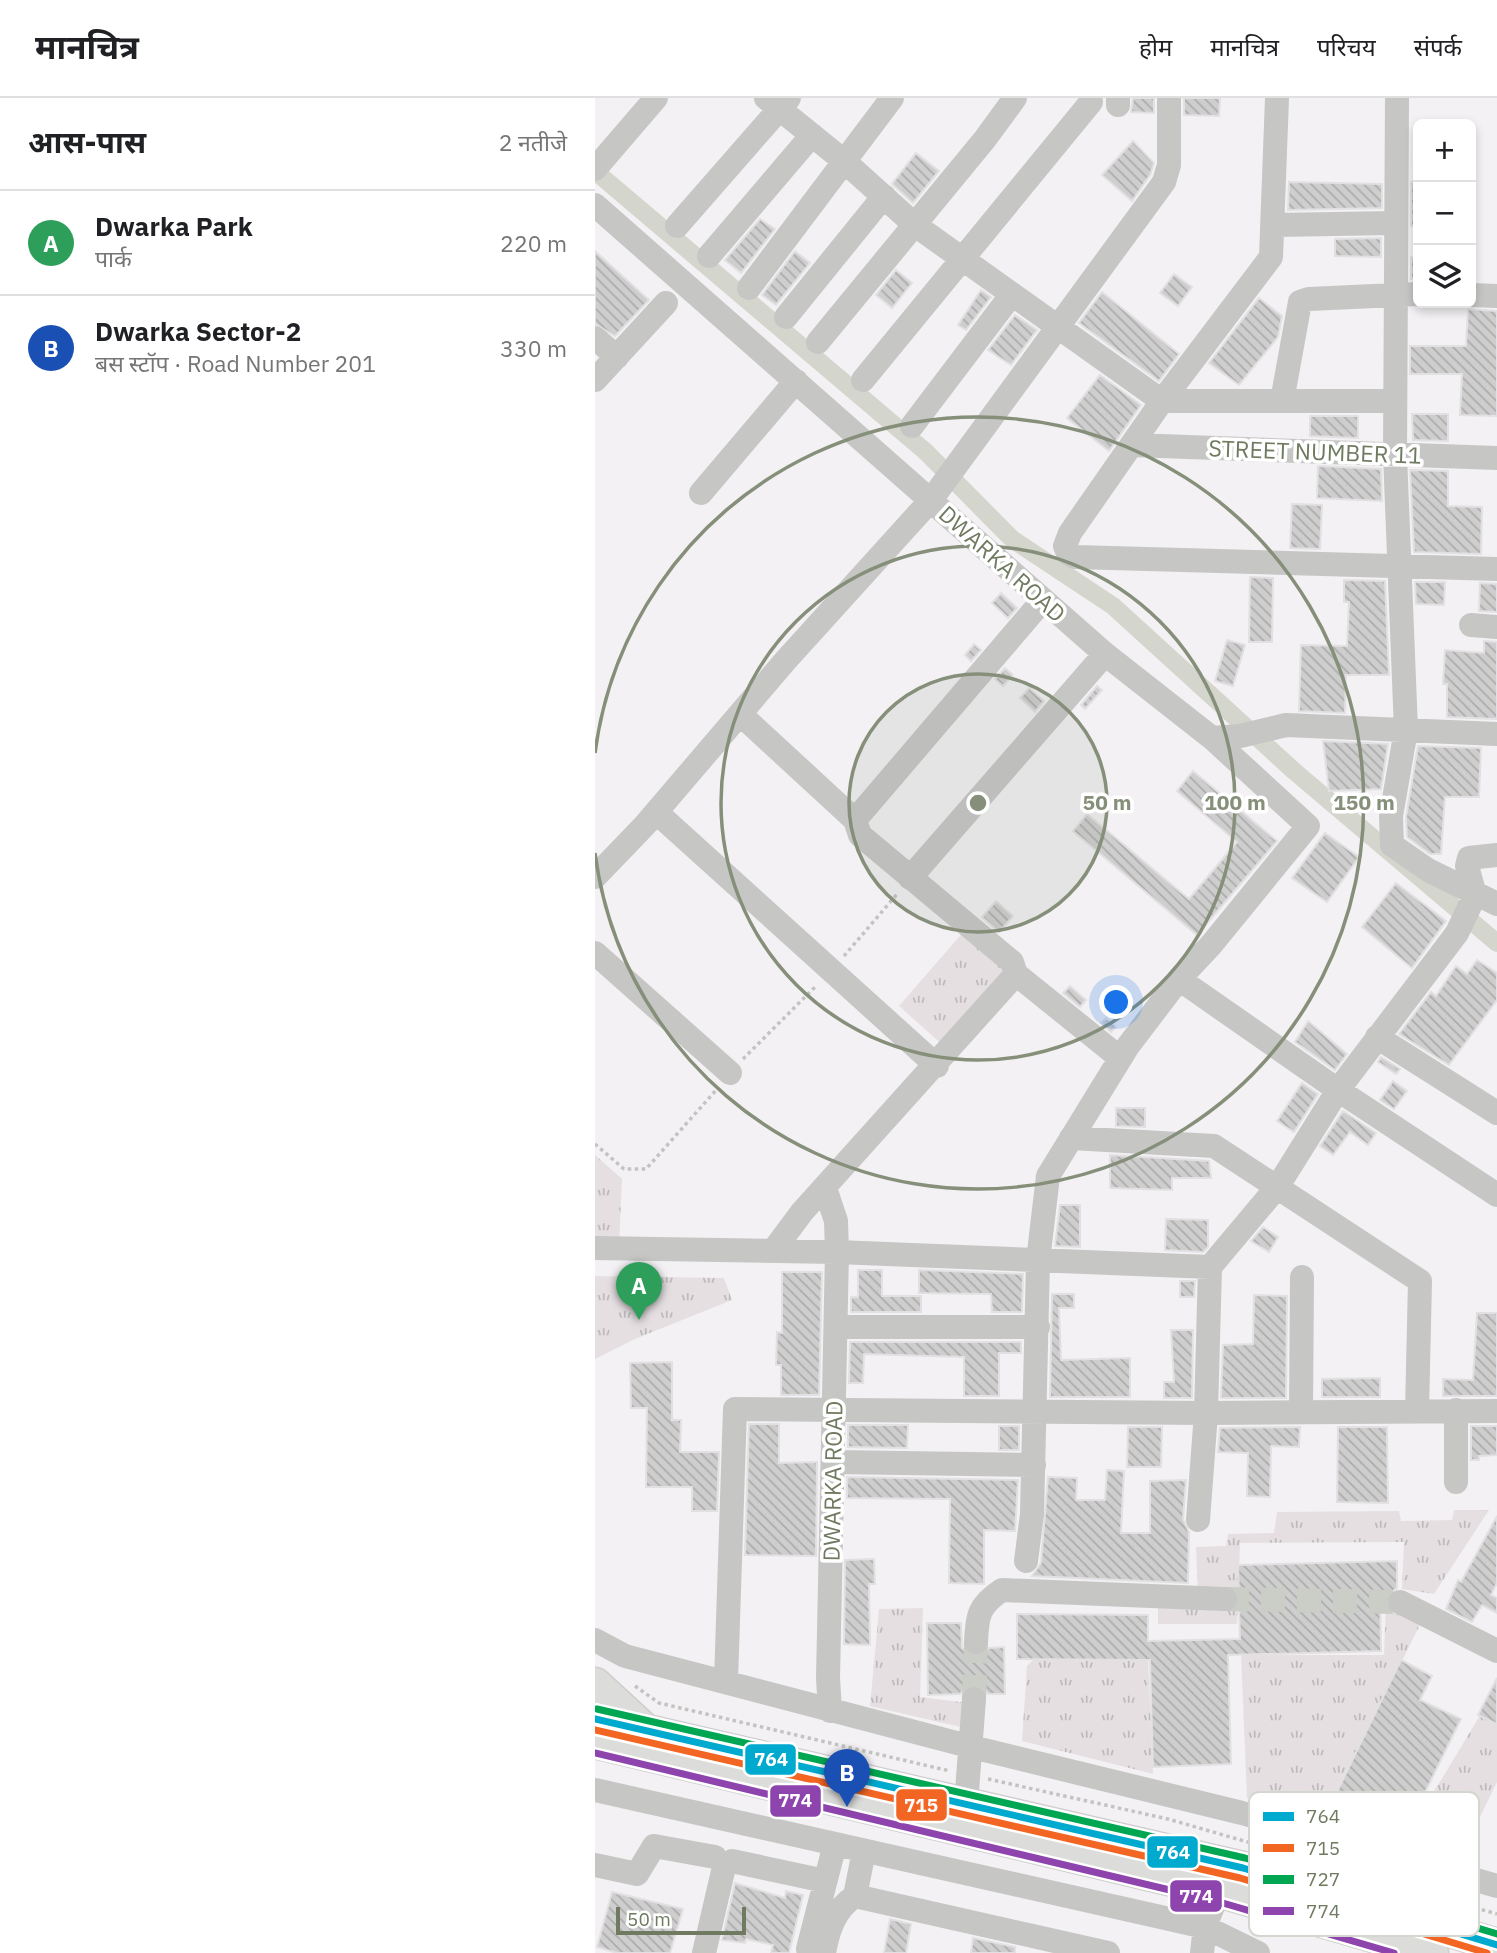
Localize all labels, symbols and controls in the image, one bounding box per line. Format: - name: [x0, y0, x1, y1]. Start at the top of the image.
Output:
- text: मानचित्र: [35, 25, 139, 68]
- text: होम: [1139, 31, 1172, 63]
- text: मानचित्र: [1210, 31, 1279, 63]
- text: परिचय: [1317, 31, 1376, 63]
- text: संपर्क: [1414, 31, 1462, 63]
- map controls: [1413, 119, 1476, 308]
- button: +: [1413, 119, 1476, 182]
- text: आस-पास: [28, 122, 146, 161]
- text: 2 नतीजे: [499, 127, 567, 157]
- button: −: [1413, 182, 1476, 245]
- text: Dwarka Park: [95, 209, 253, 243]
- text: A: [43, 228, 59, 258]
- text: 220 m: [500, 228, 567, 258]
- text: पार्क: [95, 243, 132, 273]
- button: layers: [1413, 245, 1476, 308]
- text: Dwarka Sector-2: [95, 314, 301, 348]
- text: B: [43, 333, 59, 363]
- text: 330 m: [500, 333, 567, 363]
- text: बस स्टॉप · Road Number 201: [95, 348, 376, 378]
- street label: STREET NUMBER 11: [1208, 432, 1422, 470]
- street label: DWARKA ROAD: [933, 498, 1072, 628]
- text: 50 m: [1083, 788, 1131, 816]
- text: 100 m: [1204, 788, 1266, 816]
- text: 150 m: [1333, 788, 1395, 816]
- centre of rings: [966, 791, 990, 815]
- your location: [1099, 985, 1133, 1019]
- pin: A: [616, 1262, 662, 1320]
- street label: DWARKA ROAD: [816, 1400, 848, 1562]
- line badge: 764: [744, 1743, 797, 1776]
- text: 764: [754, 1747, 788, 1771]
- pin: B: [824, 1749, 870, 1807]
- line badge: 774: [769, 1784, 822, 1818]
- text: 774: [778, 1788, 812, 1812]
- line badge: 715: [895, 1788, 948, 1822]
- legend: [1249, 1792, 1479, 1936]
- text: 715: [904, 1793, 938, 1817]
- text: 764: [1306, 1804, 1340, 1828]
- line badge: 764: [1146, 1835, 1199, 1869]
- text: 715: [1306, 1836, 1340, 1860]
- text: 764: [1156, 1840, 1190, 1864]
- text: 727: [1306, 1867, 1340, 1891]
- line badge: 774: [1169, 1879, 1223, 1913]
- text: 774: [1179, 1884, 1213, 1908]
- text: 774: [1306, 1899, 1340, 1923]
- scale bar: [616, 1904, 745, 1936]
- text: 50 m: [627, 1907, 671, 1931]

